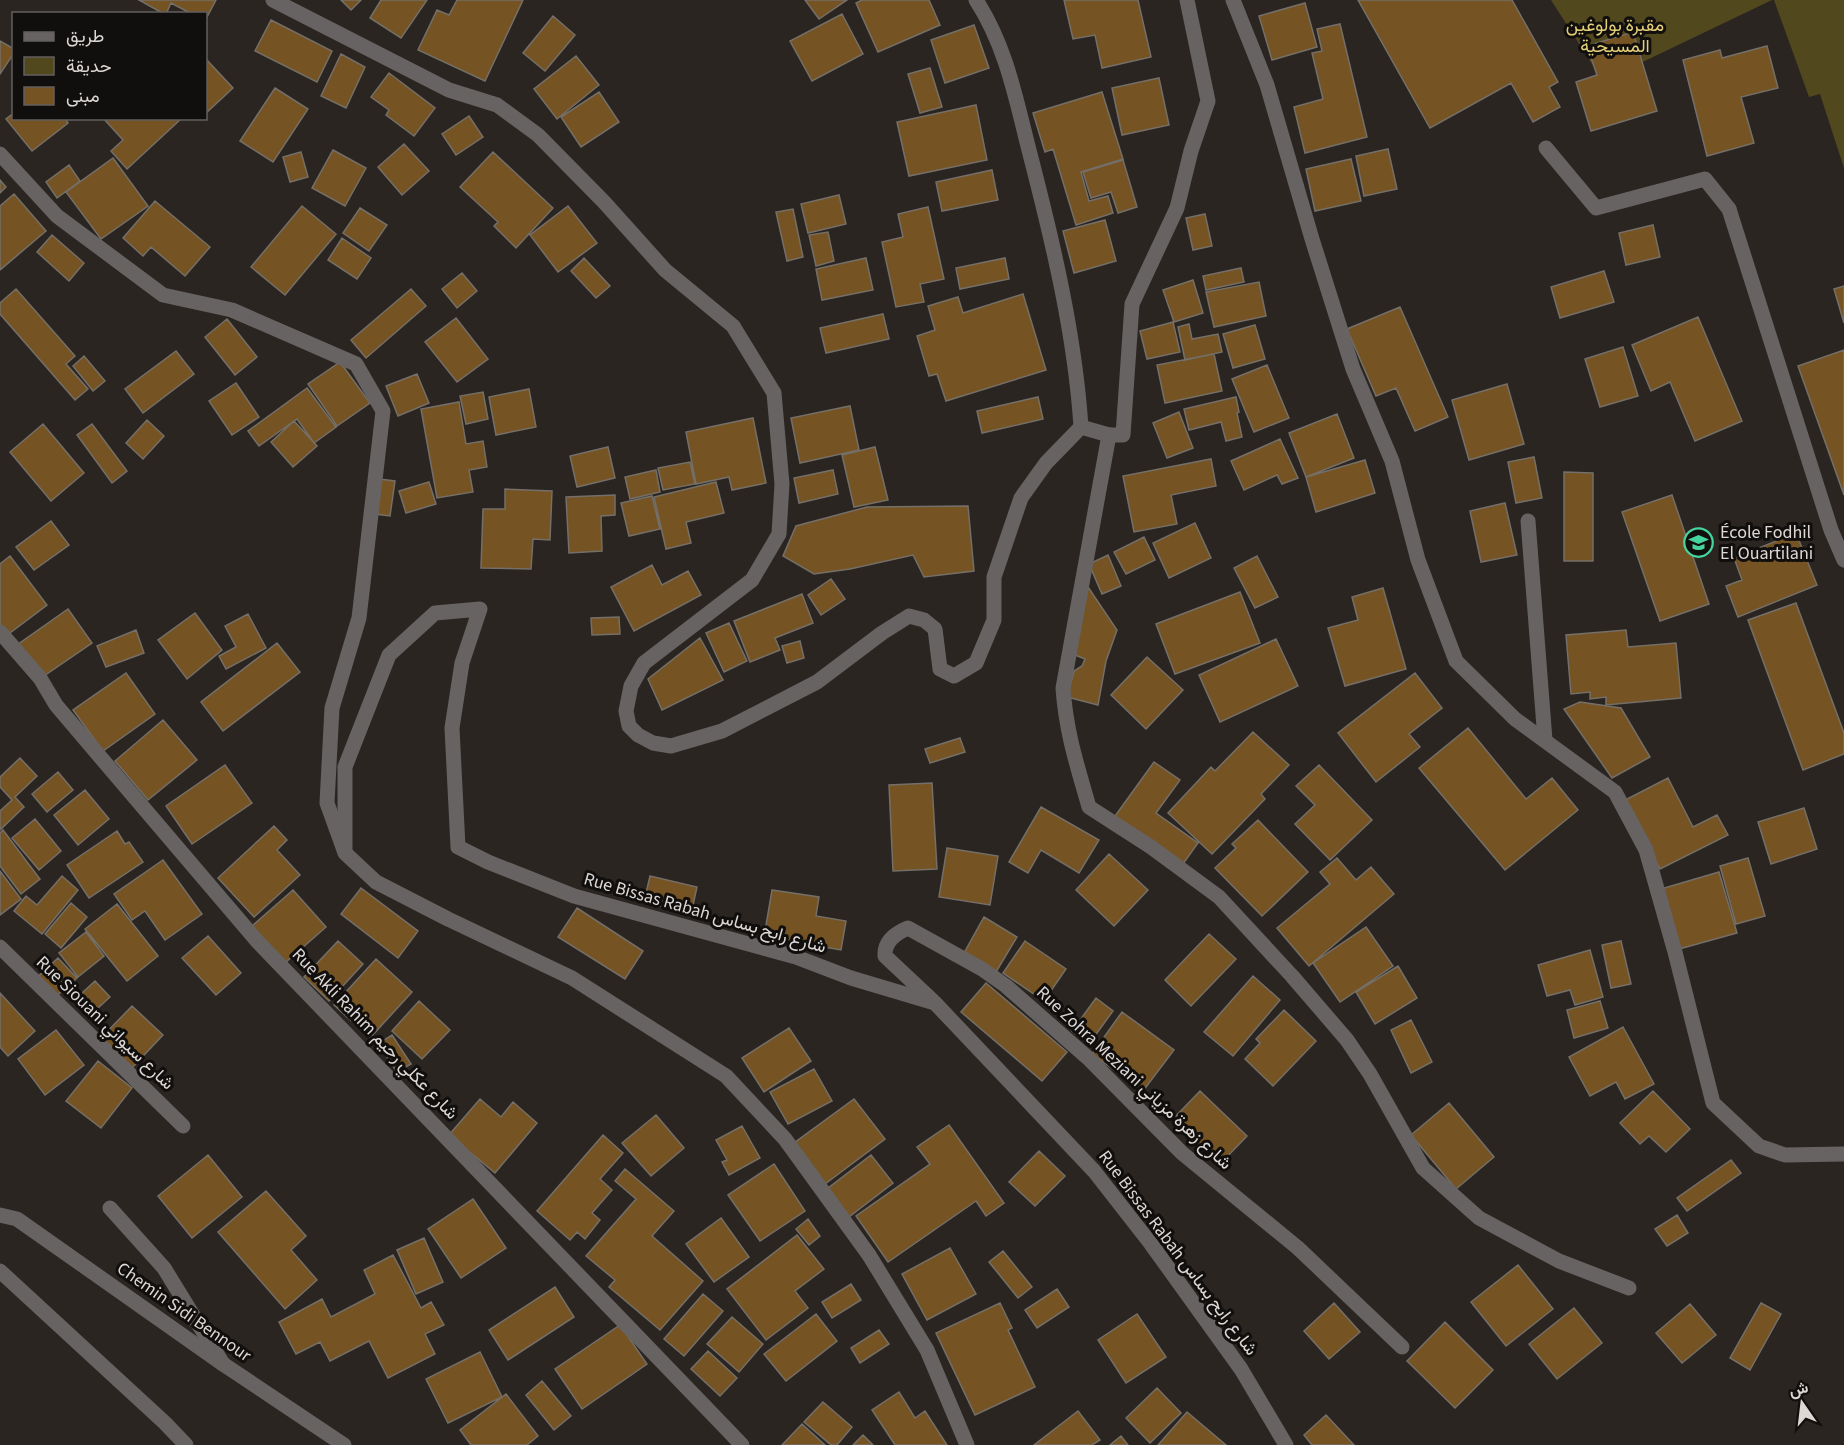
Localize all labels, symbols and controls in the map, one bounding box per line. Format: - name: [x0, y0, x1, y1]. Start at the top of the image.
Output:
- legend: [12, 12, 207, 120]
- park label: مقبرة بولوغين المسيحية: [1566, 13, 1664, 59]
- text: طريق: [66, 24, 104, 49]
- text: حديقة: [66, 54, 112, 79]
- text: مبنى: [66, 84, 100, 109]
- place label: École Fodhil El Ouartilani: [1720, 520, 1813, 566]
- school or university icon: École Fodhil El Ouartilani: [1683, 526, 1715, 558]
- street label: Rue Bissas Rabah شارع رابح بساس: [581, 866, 829, 960]
- street label: Rue Akli Rahim شارع عكلي رحيم: [285, 943, 464, 1127]
- street label: Rue Siouani شارع سيواني: [29, 950, 180, 1097]
- street label: Rue Zohra Meziani شارع زهرة مزياني: [1029, 980, 1237, 1177]
- street label: Rue Bissas Rabah شارع رابح بساس: [1092, 1145, 1264, 1361]
- street label: Chemin Sidi Bennour: [112, 1256, 257, 1368]
- north arrow: [1772, 1373, 1832, 1433]
- text: ش: [1787, 1376, 1811, 1402]

